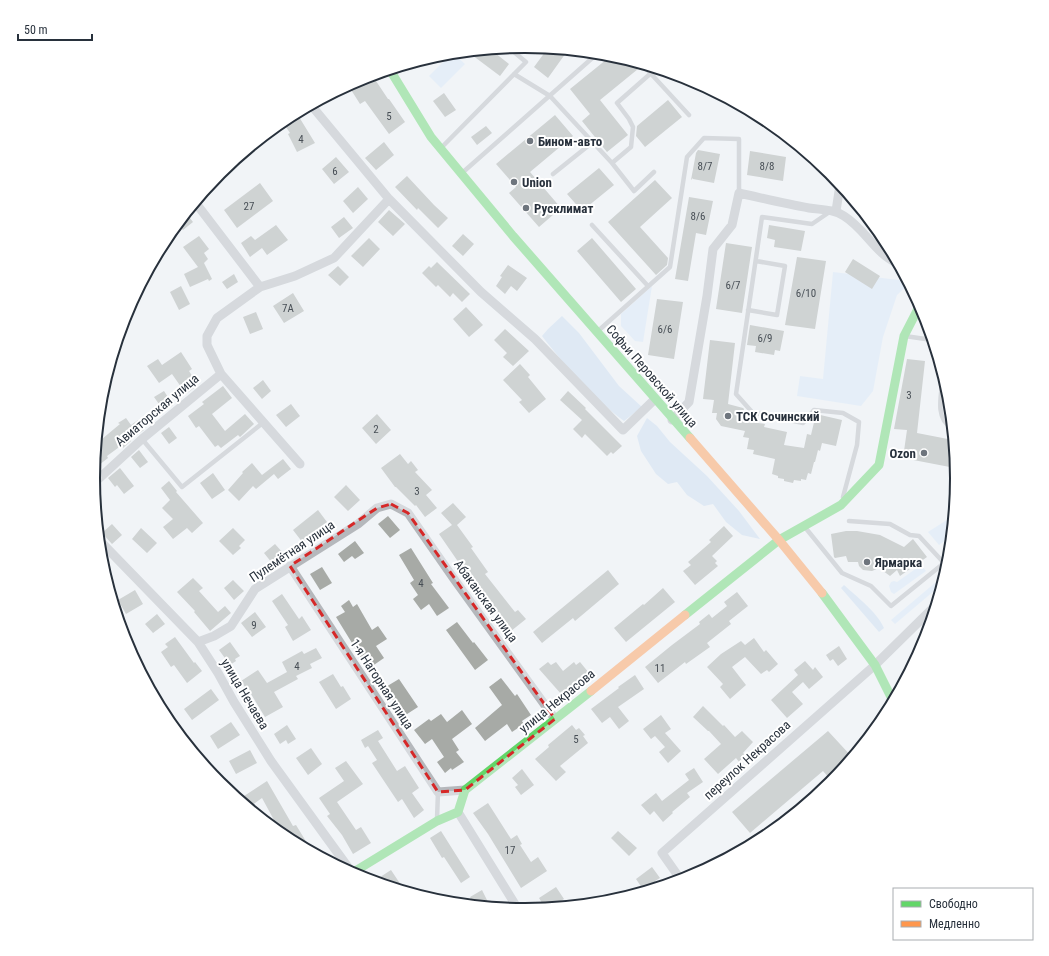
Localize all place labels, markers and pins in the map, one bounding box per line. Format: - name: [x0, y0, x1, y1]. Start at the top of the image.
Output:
- place label: Бином-авто: [538, 134, 603, 149]
- marker: Бином-авто: [525, 136, 535, 146]
- place label: Union: [522, 175, 552, 190]
- marker: Union: [509, 177, 519, 187]
- place label: Русклимат: [534, 201, 593, 216]
- marker: Русклимат: [521, 203, 531, 213]
- place label: ТСК Сочинский: [736, 409, 819, 424]
- marker: ТСК Сочинский: [723, 411, 733, 421]
- place label: Ozon: [890, 446, 916, 461]
- marker: Ozon: [919, 448, 929, 458]
- place label: Ярмарка: [874, 555, 922, 570]
- marker: Ярмарка: [862, 557, 872, 567]

